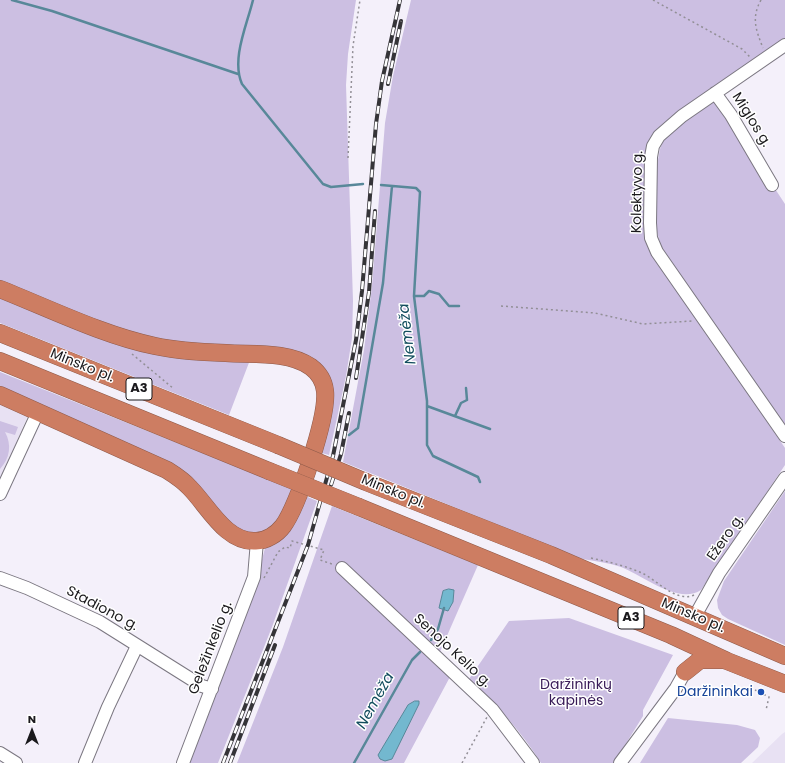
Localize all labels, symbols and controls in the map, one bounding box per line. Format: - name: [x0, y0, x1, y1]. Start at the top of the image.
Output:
- street label: Miglos g.: [728, 90, 774, 150]
- street label: Kolektyvo g.: [629, 151, 647, 233]
- water label: Nemėža: [395, 302, 421, 366]
- street label: Minsko pl.: [48, 346, 116, 386]
- road number: A3: [126, 378, 152, 400]
- street label: Minsko pl.: [359, 472, 427, 512]
- street label: Ežero g.: [704, 512, 748, 564]
- street label: Stadiono g.: [63, 583, 141, 635]
- street label: Minsko pl.: [659, 595, 727, 637]
- street label: Geležinkelio g.: [186, 599, 236, 697]
- road number: A3: [618, 607, 644, 629]
- street label: Senojo Kelio g.: [410, 611, 494, 691]
- water label: Nemėža: [353, 670, 399, 732]
- park label: Daržininkų kapinės: [540, 677, 612, 710]
- place label: Daržininkai: [677, 684, 753, 700]
- marker: Daržininkai: [756, 687, 766, 697]
- north arrow: [12, 711, 52, 751]
- text: N: [28, 711, 36, 727]

